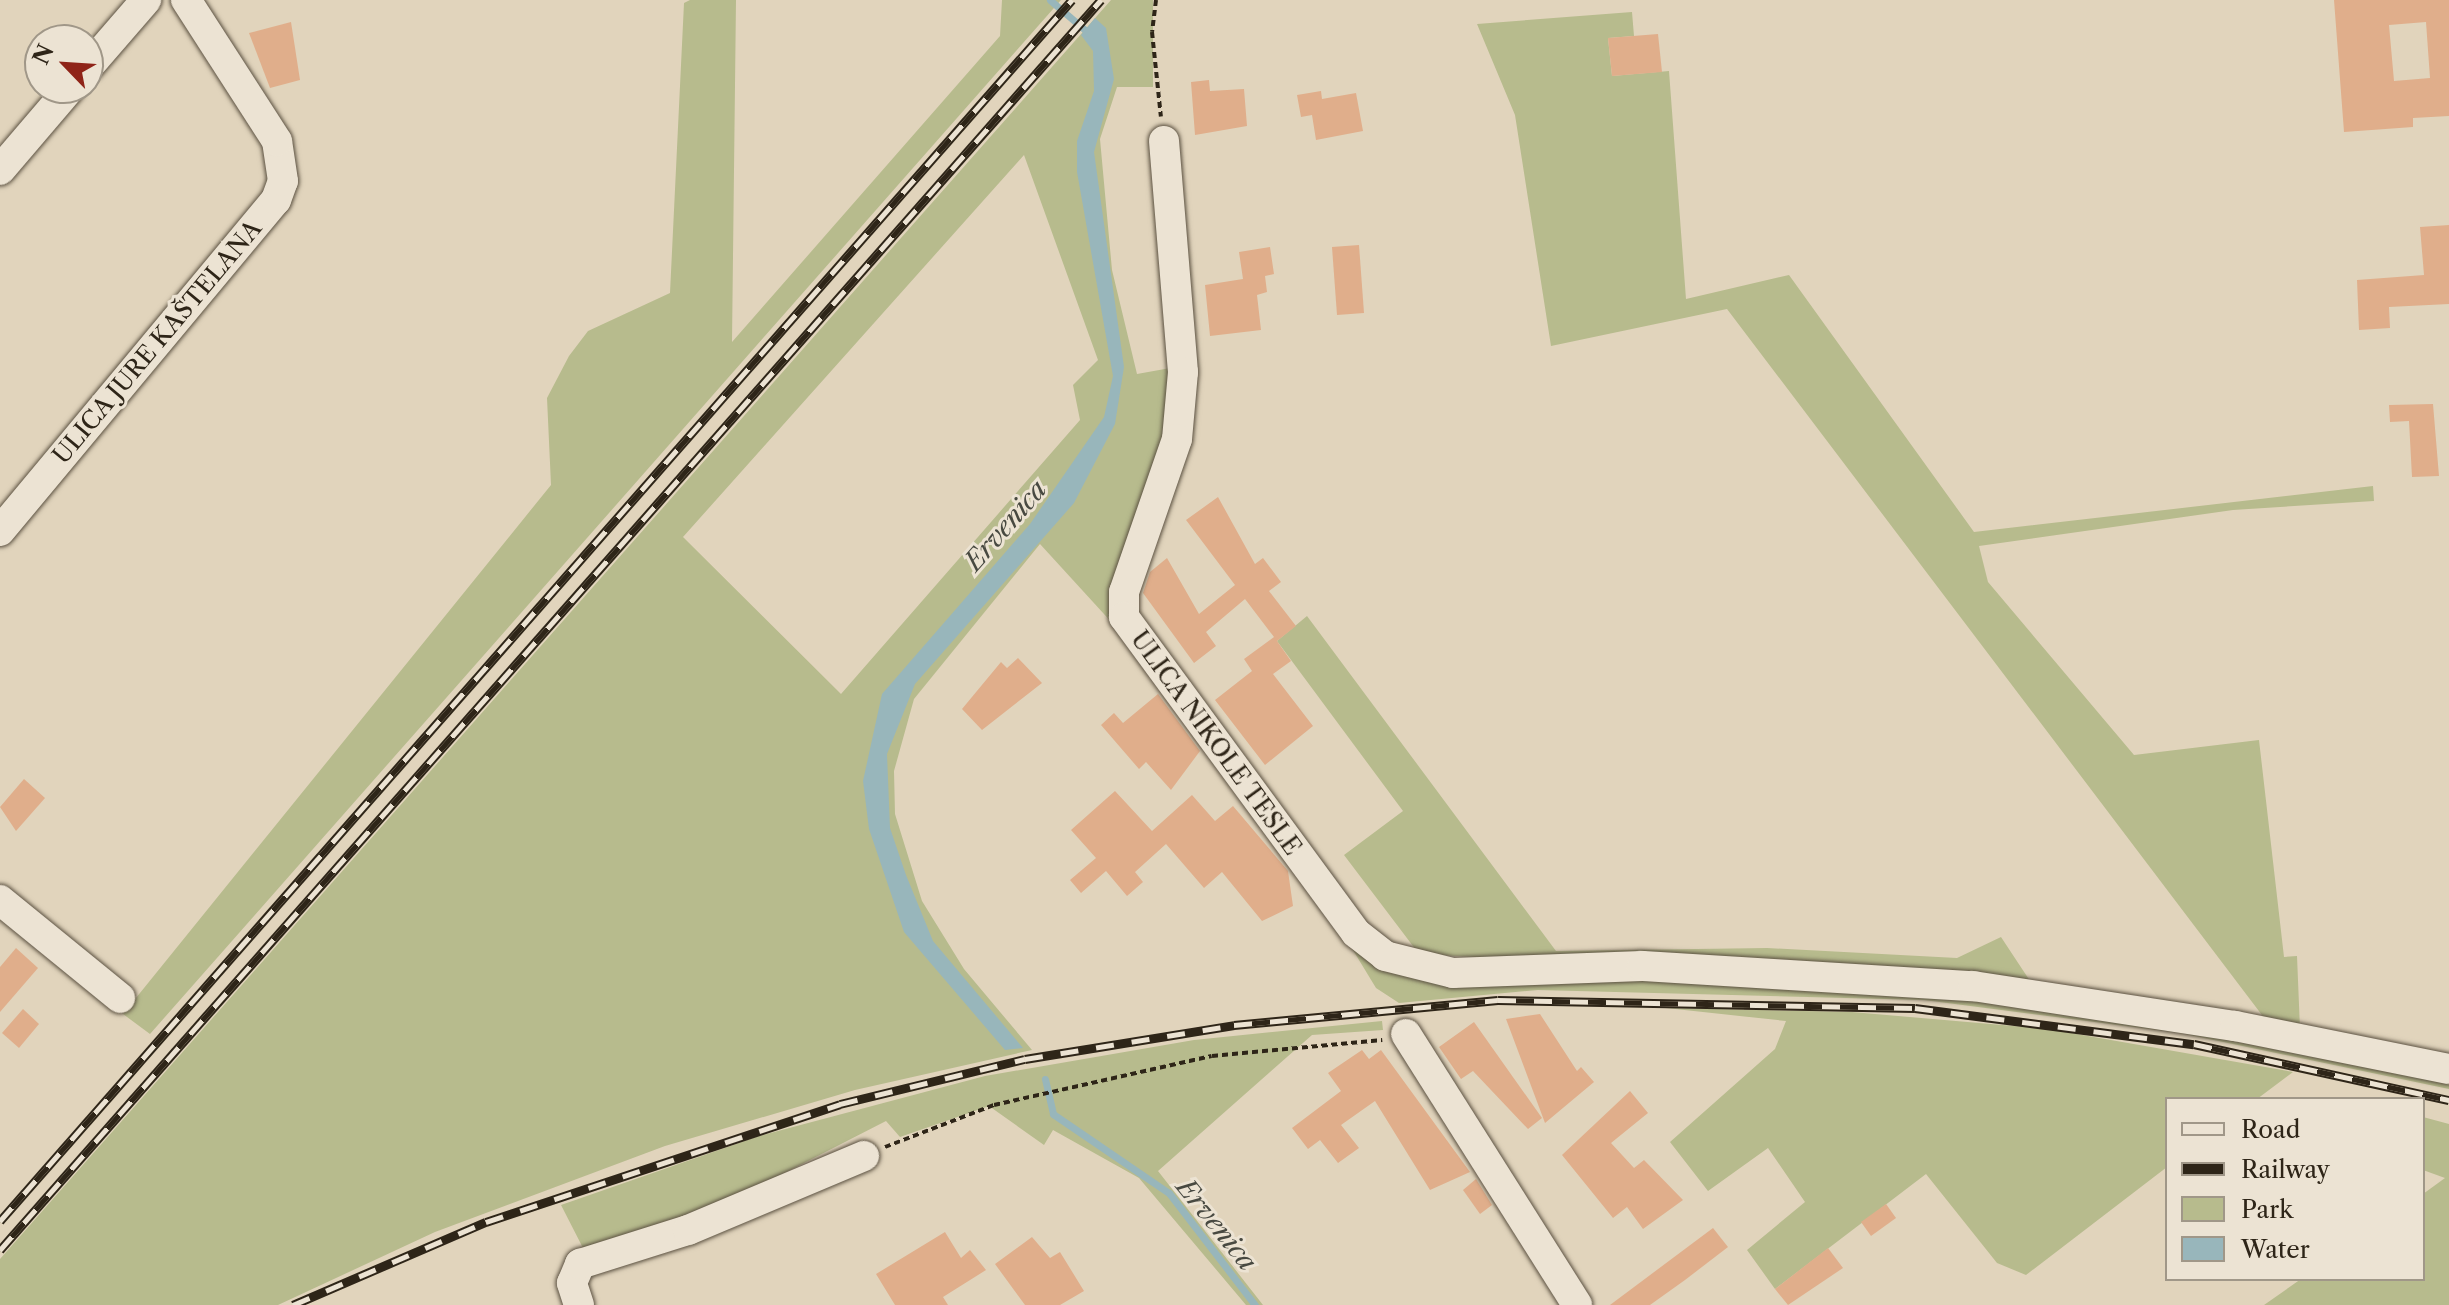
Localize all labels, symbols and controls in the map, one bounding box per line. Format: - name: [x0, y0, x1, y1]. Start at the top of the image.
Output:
- north arrow: [24, 24, 104, 104]
- text: N: [27, 40, 60, 69]
- street label: ULICA JURE KAŠTELANA: [46, 214, 268, 470]
- water label: Ervenica: [958, 475, 1054, 577]
- street label: ULICA NIKOLE TESLE: [1125, 625, 1307, 861]
- legend: [2165, 1097, 2425, 1281]
- text: Road: [2241, 1115, 2300, 1144]
- text: Railway: [2241, 1155, 2330, 1184]
- water label: Ervenica: [1169, 1173, 1263, 1277]
- text: Park: [2241, 1195, 2293, 1224]
- text: Water: [2241, 1235, 2310, 1264]

